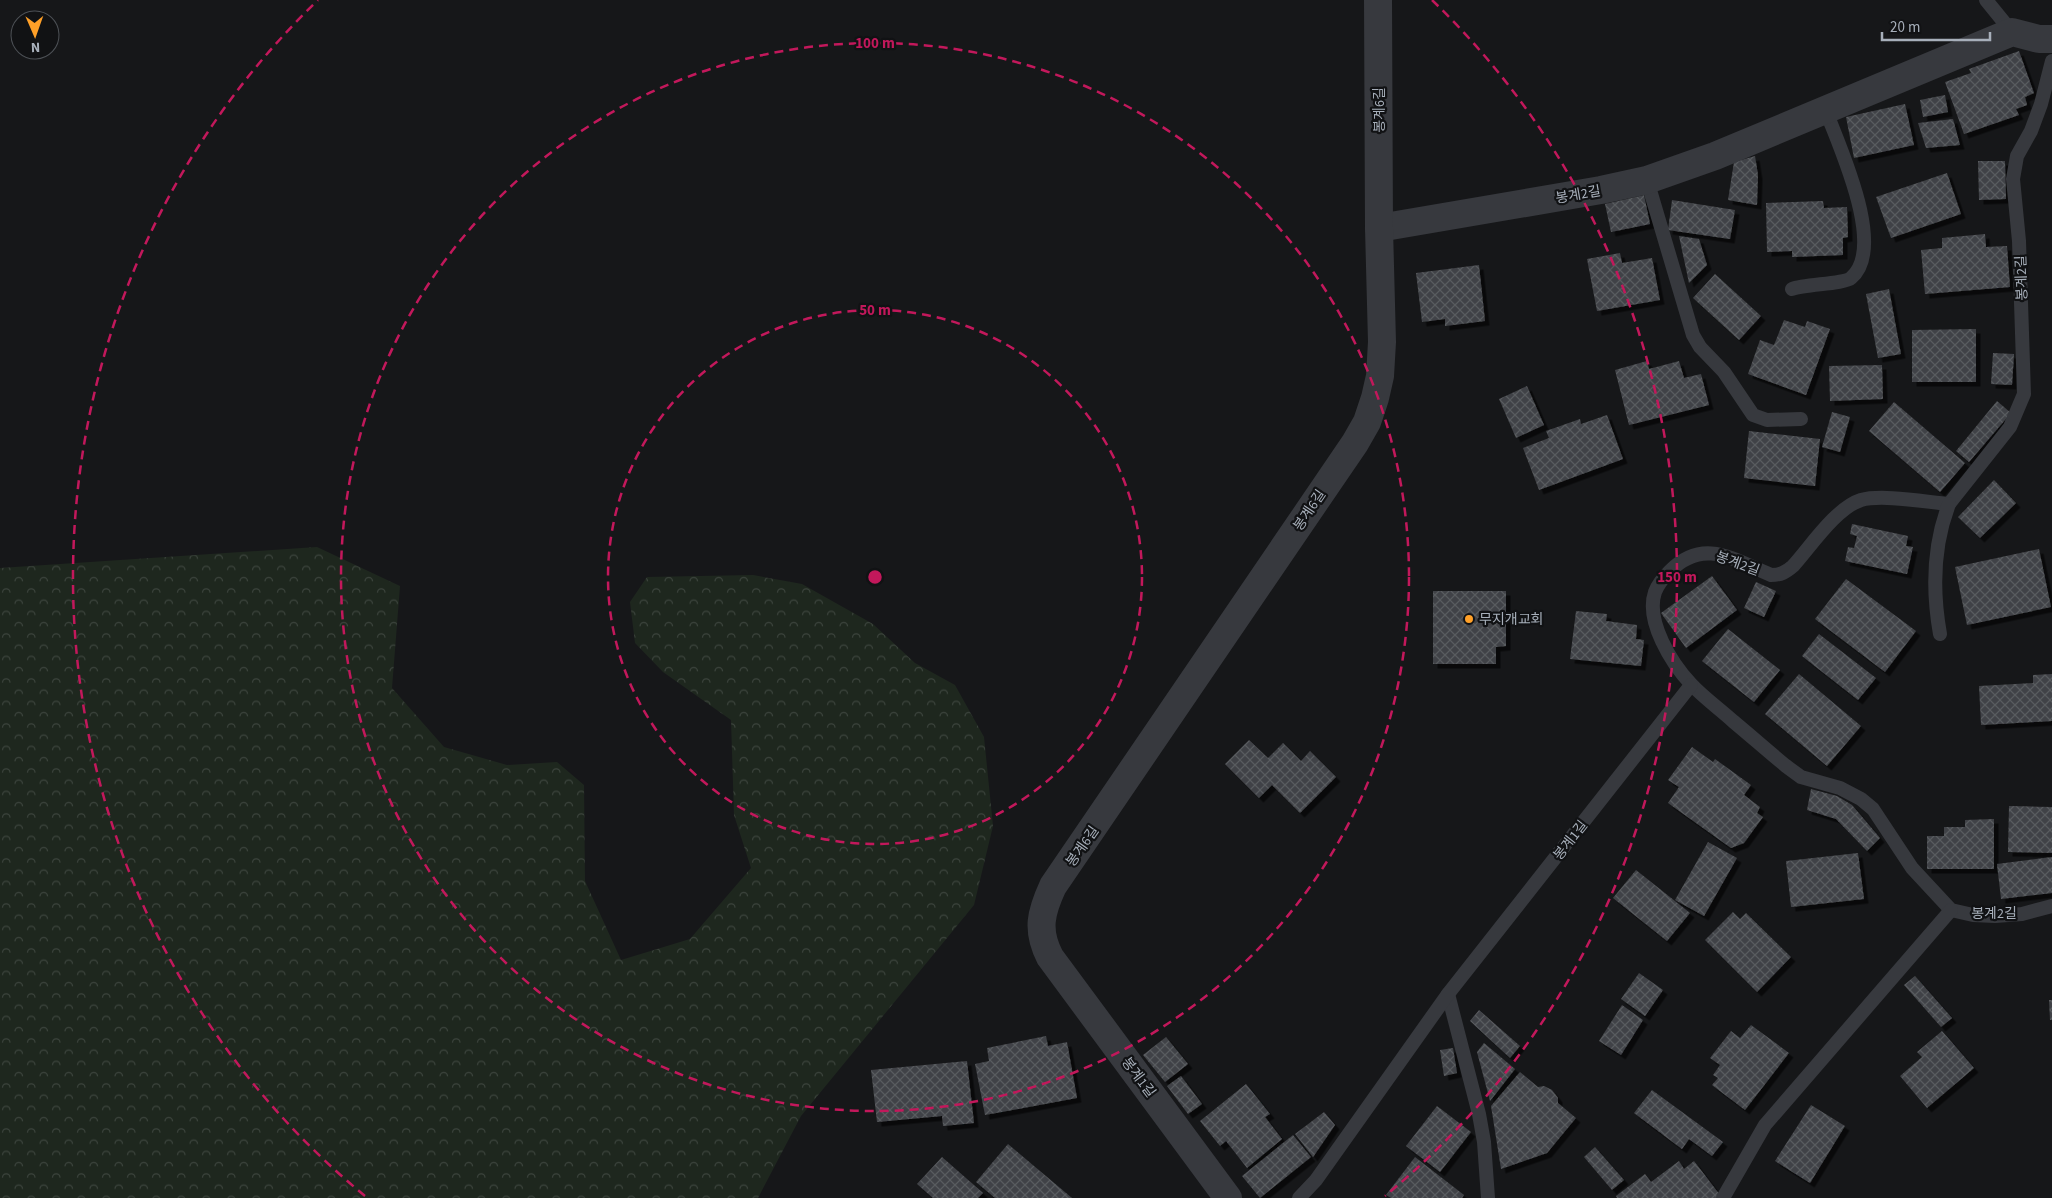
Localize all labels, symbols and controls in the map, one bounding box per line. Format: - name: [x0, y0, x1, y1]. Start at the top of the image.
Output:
- north arrow: [10, 10, 60, 60]
- scale bar: [1882, 10, 1990, 42]
- text: 20 m: [1890, 17, 1920, 38]
- text: 100 m: [855, 33, 895, 54]
- text: N: [30, 37, 40, 57]
- street label: 봉계6길: [1370, 87, 1390, 133]
- street label: 봉계2길: [1554, 181, 1602, 209]
- street label: 봉계2길: [2011, 255, 2033, 301]
- text: 50 m: [859, 300, 891, 321]
- street label: 봉계6길: [1289, 486, 1331, 535]
- street label: 봉계2길: [1713, 547, 1763, 581]
- text: 150 m: [1657, 567, 1697, 588]
- centre of rings: [866, 568, 884, 586]
- place label: 무지개교회: [1479, 610, 1543, 630]
- marker: 무지개교회: [1463, 613, 1475, 625]
- street label: 봉계1길: [1549, 816, 1593, 865]
- street label: 봉계6길: [1062, 822, 1104, 871]
- street label: 봉계2길: [1971, 904, 2017, 924]
- street label: 봉계1길: [1116, 1053, 1160, 1102]

